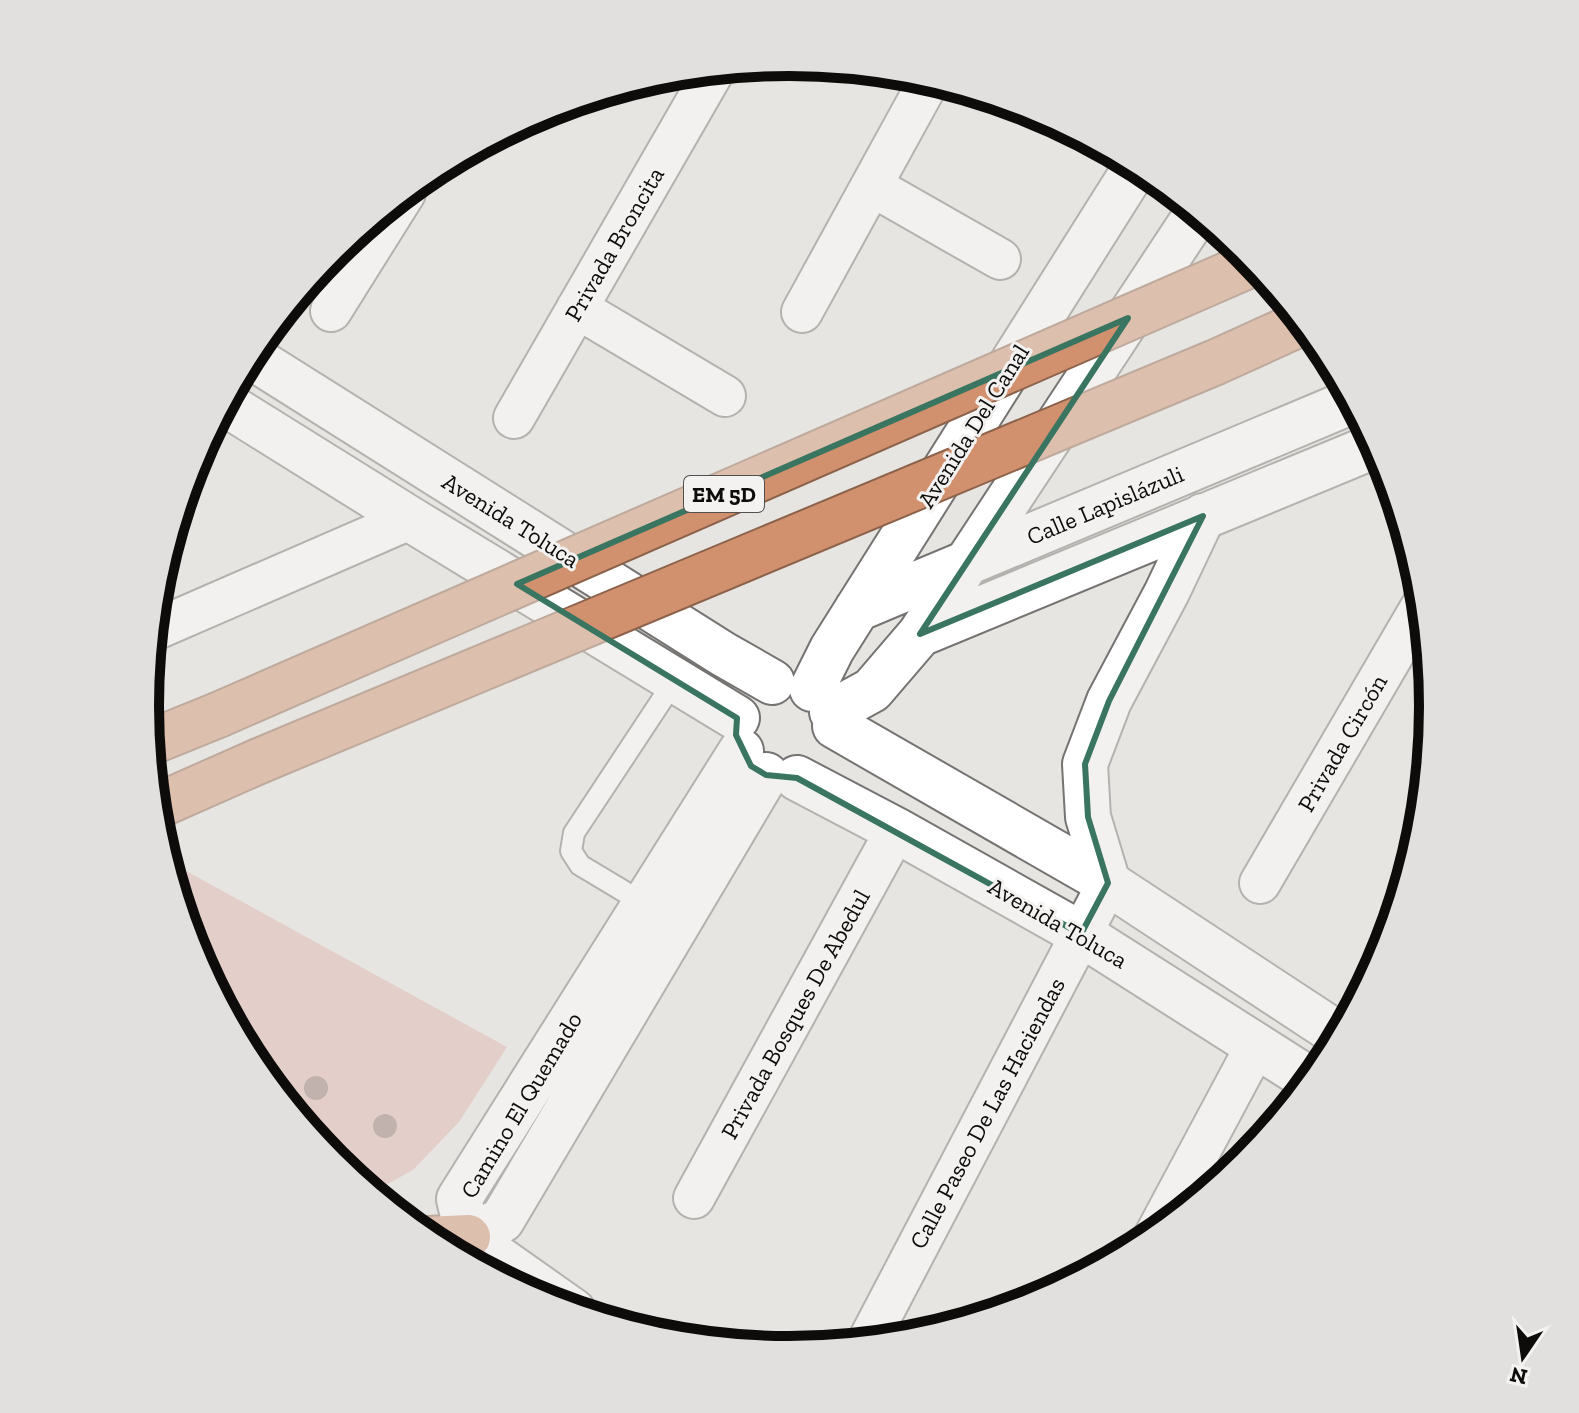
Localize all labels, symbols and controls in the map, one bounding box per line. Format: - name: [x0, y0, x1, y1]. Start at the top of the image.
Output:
- street label: Privada Broncita: [558, 161, 670, 326]
- street label: Avenida Del Canal: [911, 339, 1035, 513]
- street label: Calle Lapislázuli: [1022, 459, 1188, 551]
- street label: Avenida Toluca: [437, 466, 585, 574]
- road number: EM 5D: [684, 476, 764, 512]
- street label: Privada Circón: [1291, 669, 1393, 817]
- street label: Avenida Toluca: [983, 871, 1133, 975]
- street label: Privada Bosques De Abedul: [714, 884, 876, 1144]
- street label: Calle Paseo De Las Haciendas: [903, 972, 1071, 1254]
- street label: Camino El Quemado: [454, 1007, 588, 1203]
- north arrow: [1483, 1317, 1563, 1397]
- text: N: [1507, 1361, 1530, 1391]

